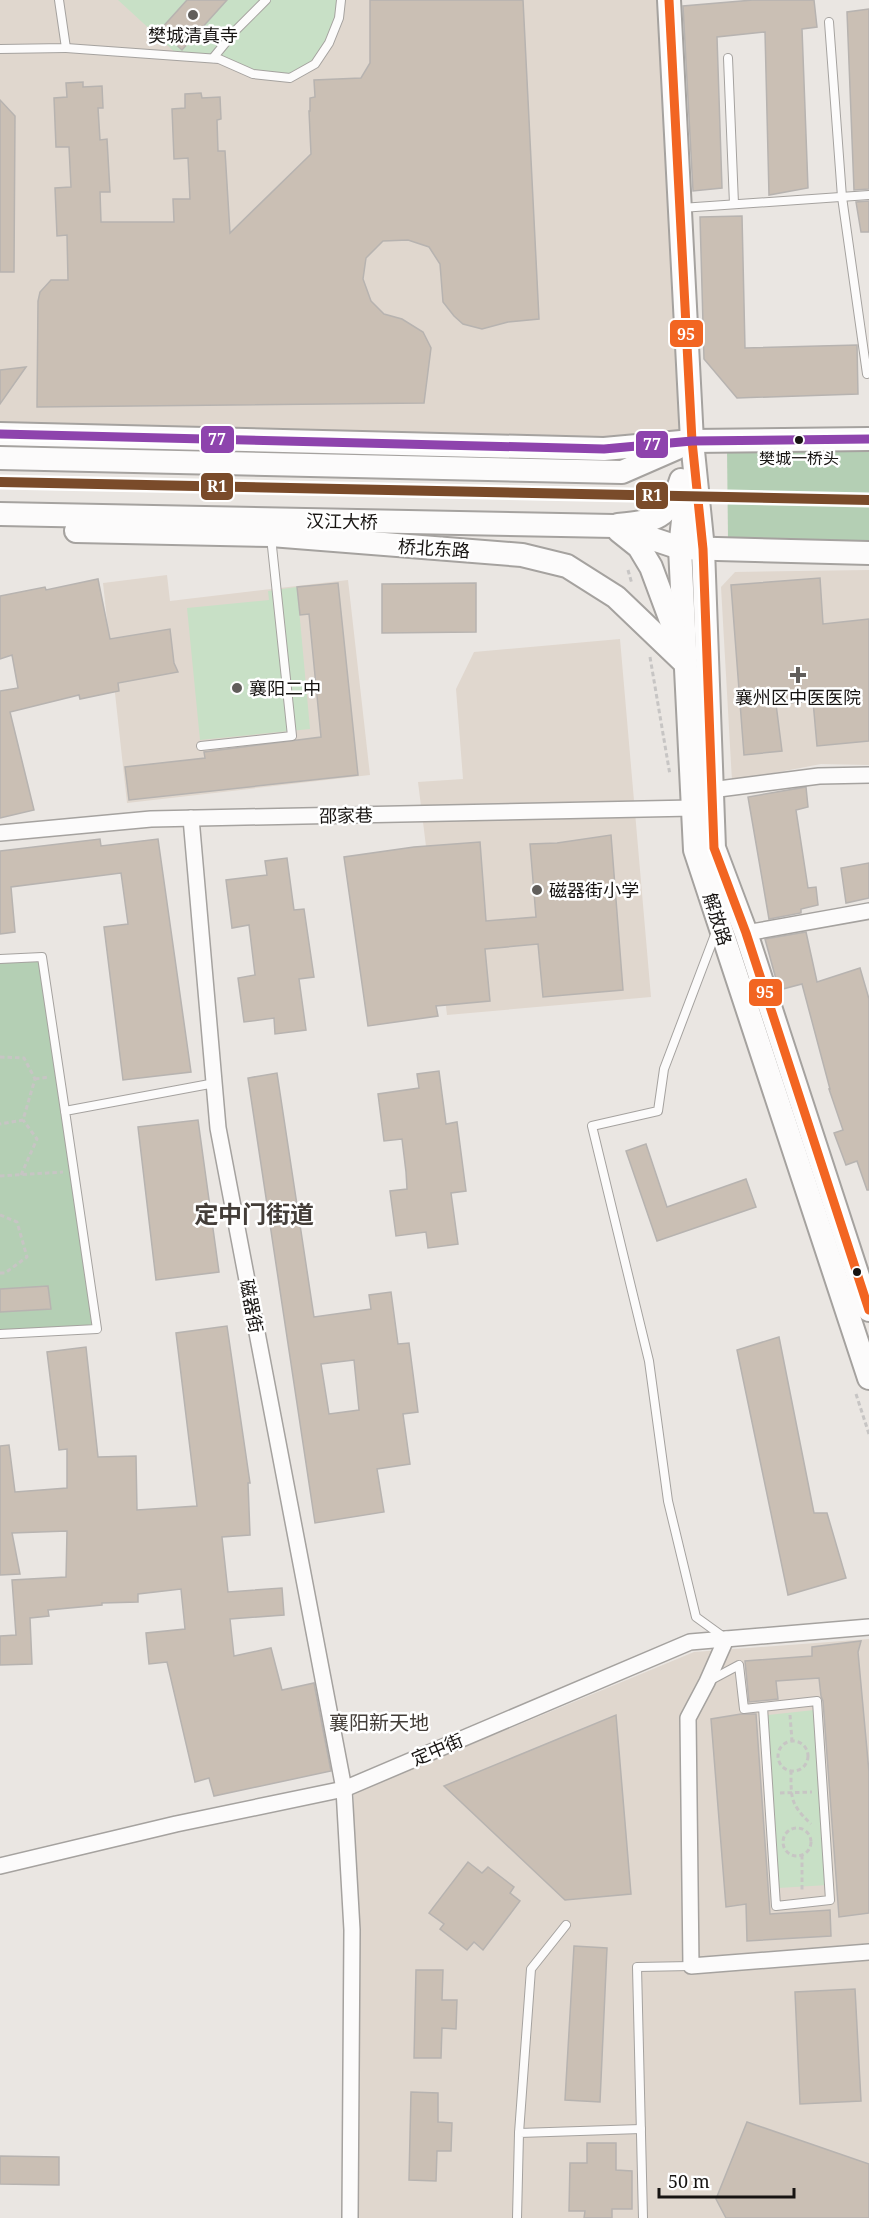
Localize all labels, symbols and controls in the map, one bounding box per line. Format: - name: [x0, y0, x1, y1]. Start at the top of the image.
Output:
- marker: 樊城清真寺: [186, 8, 200, 22]
- place label: 樊城清真寺: [148, 23, 238, 47]
- line badge: 95: [669, 319, 704, 348]
- text: 95: [677, 323, 695, 345]
- line badge: 77: [200, 425, 235, 454]
- text: 77: [208, 428, 226, 450]
- line badge: 77: [635, 430, 669, 459]
- text: 77: [643, 433, 661, 455]
- marker: 樊城一桥头: [793, 434, 805, 446]
- place label: 樊城一桥头: [759, 447, 839, 469]
- line badge: R1: [200, 472, 234, 501]
- text: R1: [207, 475, 227, 497]
- line badge: R1: [635, 481, 669, 510]
- text: R1: [642, 484, 662, 506]
- street label: 汉江大桥: [306, 508, 378, 534]
- street label: 桥北东路: [397, 534, 471, 562]
- marker: 襄州区中医医院: [789, 666, 807, 684]
- place label: 襄阳二中: [249, 676, 321, 700]
- marker: 襄阳二中: [230, 681, 244, 695]
- place label: 襄州区中医医院: [735, 685, 861, 709]
- street label: 邵家巷: [319, 803, 373, 827]
- place label: 磁器街小学: [549, 878, 639, 902]
- marker: 磁器街小学: [530, 883, 544, 897]
- street label: 解放路: [698, 890, 738, 948]
- line badge: 95: [748, 978, 783, 1007]
- text: 95: [756, 981, 774, 1003]
- district label: 定中门街道: [194, 1197, 314, 1230]
- unlabelled marker: [851, 1266, 863, 1278]
- street label: 磁器街: [235, 1277, 269, 1335]
- district label: 襄阳新天地: [329, 1709, 429, 1736]
- street label: 定中街: [407, 1727, 467, 1771]
- scale bar: [659, 2161, 794, 2199]
- text: 50 m: [668, 2169, 710, 2193]

